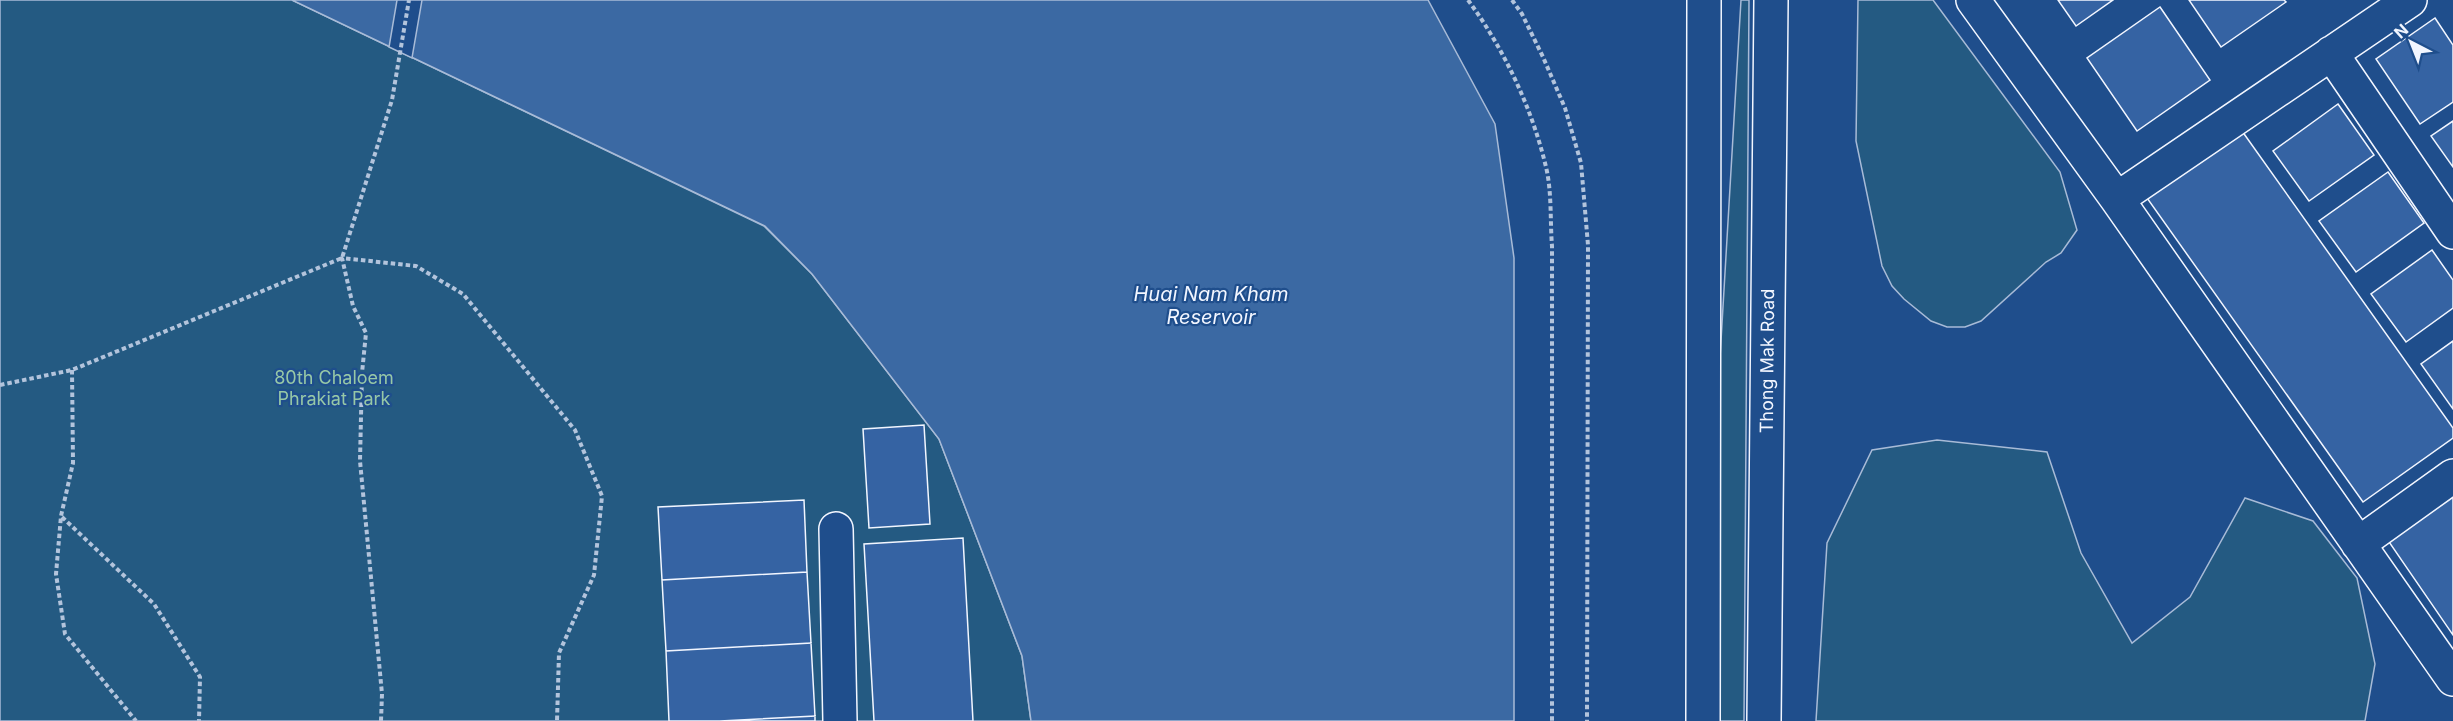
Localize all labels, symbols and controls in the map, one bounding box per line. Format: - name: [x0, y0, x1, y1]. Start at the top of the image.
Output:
- north arrow: [2381, 12, 2441, 72]
- text: N: [2390, 19, 2412, 42]
- water label: Huai Nam Kham Reservoir: [1134, 282, 1289, 329]
- street label: Thong Mak Road: [1756, 289, 1778, 433]
- park label: 80th Chaloem Phrakiat Park: [274, 367, 394, 409]

